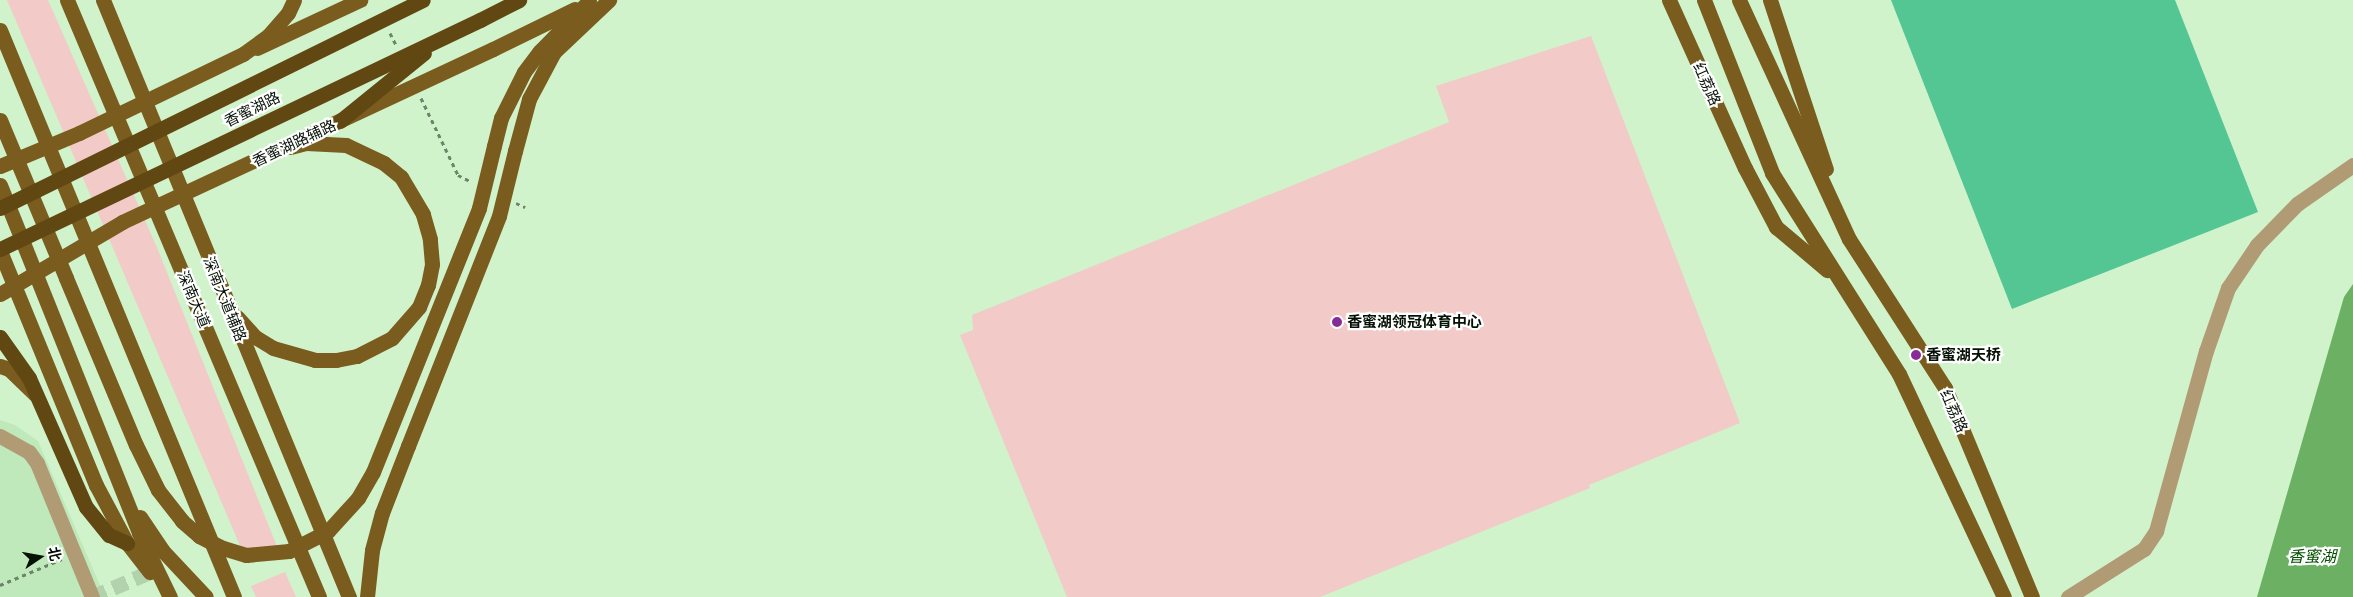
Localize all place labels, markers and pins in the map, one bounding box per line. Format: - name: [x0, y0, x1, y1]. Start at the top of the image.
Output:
- place label: 香蜜湖领冠体育中心: [1347, 313, 1482, 331]
- marker: 香蜜湖领冠体育中心: [1331, 316, 1343, 328]
- place label: 香蜜湖天桥: [1926, 346, 2001, 364]
- marker: 香蜜湖天桥: [1910, 349, 1922, 361]

